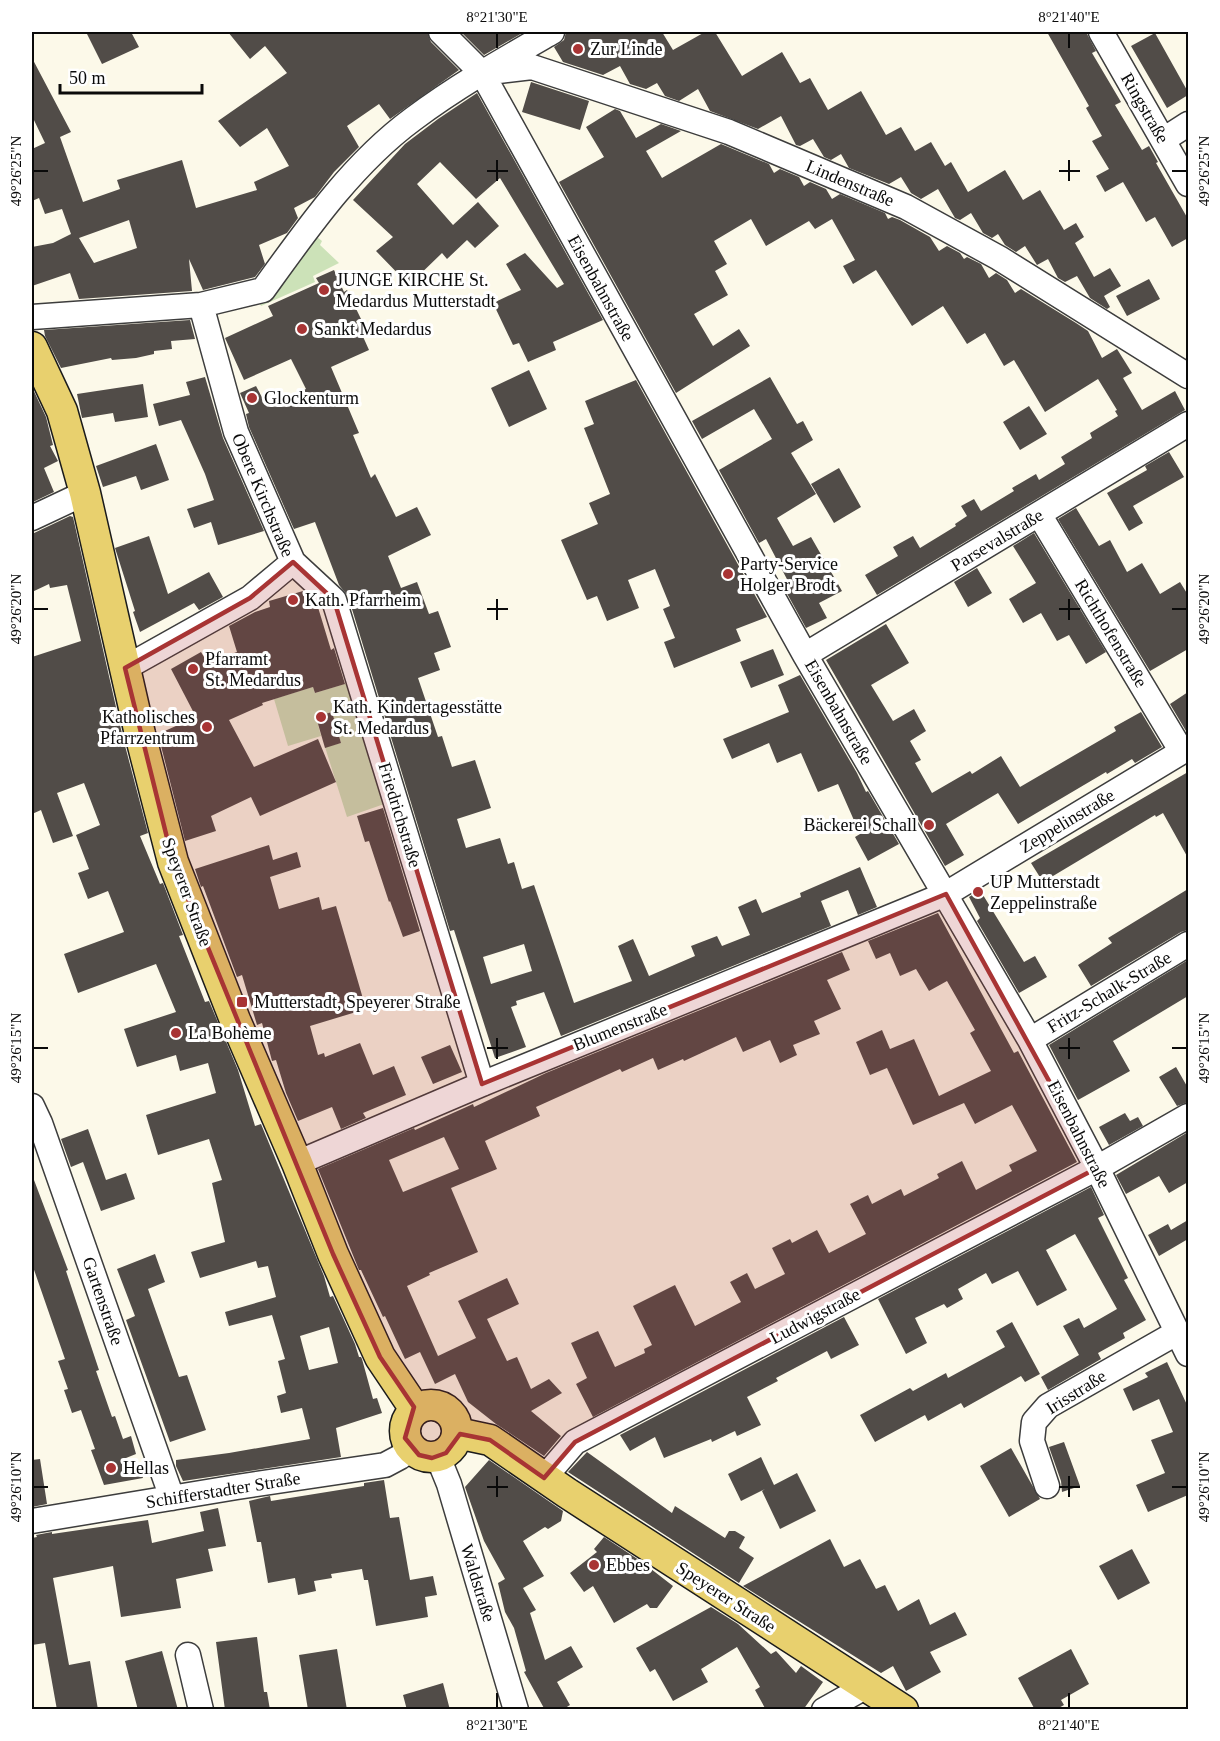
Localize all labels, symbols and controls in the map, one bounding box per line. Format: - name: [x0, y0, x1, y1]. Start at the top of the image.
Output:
- text: 8°21'30"E: [466, 9, 528, 25]
- text: 8°21'40"E: [1038, 9, 1100, 25]
- place label: Zur Linde: [590, 39, 662, 59]
- marker: Zur Linde: [571, 42, 585, 56]
- scale bar: [60, 57, 202, 95]
- text: 50 m: [69, 68, 106, 88]
- street label: Ringstraße: [1117, 69, 1173, 147]
- text: 49°26'25"N: [8, 136, 24, 206]
- text: 49°26'25"N: [1196, 136, 1212, 206]
- street label: Lindenstraße: [803, 155, 897, 211]
- street label: Eisenbahnstraße: [564, 232, 638, 344]
- place label: JUNGE KIRCHE St. Medardus Mutterstadt: [336, 270, 495, 311]
- marker: JUNGE KIRCHE St. Medardus Mutterstadt: [317, 283, 331, 297]
- place label: Sankt Medardus: [314, 319, 431, 339]
- marker: Sankt Medardus: [295, 322, 309, 336]
- place label: Glockenturm: [264, 388, 359, 408]
- marker: Glockenturm: [245, 391, 259, 405]
- street label: Obere Kirchstraße: [228, 430, 298, 560]
- street label: Parsevalstraße: [947, 505, 1047, 575]
- place label: Party-Service Holger Brodt: [740, 554, 838, 595]
- marker: Party-Service Holger Brodt: [721, 567, 735, 581]
- text: 49°26'20"N: [8, 574, 24, 644]
- text: 49°26'20"N: [1196, 574, 1212, 644]
- street label: Richthofenstraße: [1071, 575, 1151, 691]
- place label: Kath. Pfarrheim: [305, 590, 421, 610]
- marker: Kath. Pfarrheim: [286, 593, 300, 607]
- place label: Pfarramt St. Medardus: [205, 649, 301, 690]
- street label: Eisenbahnstraße: [801, 656, 877, 768]
- marker: Pfarramt St. Medardus: [186, 662, 200, 676]
- place label: Kath. Kindertagesstätte St. Medardus: [333, 697, 502, 738]
- place label: Katholisches Pfarrzentrum: [100, 707, 195, 748]
- marker: Kath. Kindertagesstätte St. Medardus: [314, 710, 328, 724]
- marker: Katholisches Pfarrzentrum: [200, 720, 214, 734]
- street label: Friedrichstraße: [375, 760, 425, 870]
- street label: Zeppelinstraße: [1016, 785, 1118, 857]
- place label: Bäckerei Schall: [804, 815, 917, 835]
- marker: Bäckerei Schall: [922, 818, 936, 832]
- street label: Speyerer Straße: [158, 835, 216, 949]
- place label: UP Mutterstadt Zeppelinstraße: [990, 872, 1100, 913]
- marker: UP Mutterstadt Zeppelinstraße: [971, 885, 985, 899]
- street label: Fritz-Schalk-Straße: [1043, 947, 1175, 1037]
- place label: Mutterstadt, Speyerer Straße: [254, 992, 460, 1012]
- marker: Mutterstadt, Speyerer Straße: [235, 995, 249, 1009]
- street label: Blumenstraße: [570, 999, 670, 1055]
- text: 49°26'15"N: [8, 1013, 24, 1083]
- text: 49°26'15"N: [1196, 1013, 1212, 1083]
- place label: La Bohème: [188, 1023, 271, 1043]
- marker: La Bohème: [169, 1026, 183, 1040]
- street label: Eisenbahnstraße: [1043, 1077, 1115, 1191]
- street label: Gartenstraße: [79, 1254, 127, 1348]
- street label: Ludwigstraße: [767, 1284, 863, 1348]
- street label: Irisstraße: [1042, 1366, 1110, 1418]
- text: 49°26'10"N: [8, 1452, 24, 1522]
- text: 49°26'10"N: [1196, 1452, 1212, 1522]
- place label: Hellas: [123, 1458, 169, 1478]
- marker: Hellas: [104, 1461, 118, 1475]
- street label: Schifferstadter Straße: [144, 1468, 302, 1512]
- street label: Waldstraße: [457, 1542, 499, 1624]
- place label: Ebbes: [606, 1555, 650, 1575]
- street label: Speyerer Straße: [673, 1557, 779, 1637]
- marker: Ebbes: [587, 1558, 601, 1572]
- text: 8°21'30"E: [466, 1717, 528, 1733]
- text: 8°21'40"E: [1038, 1717, 1100, 1733]

